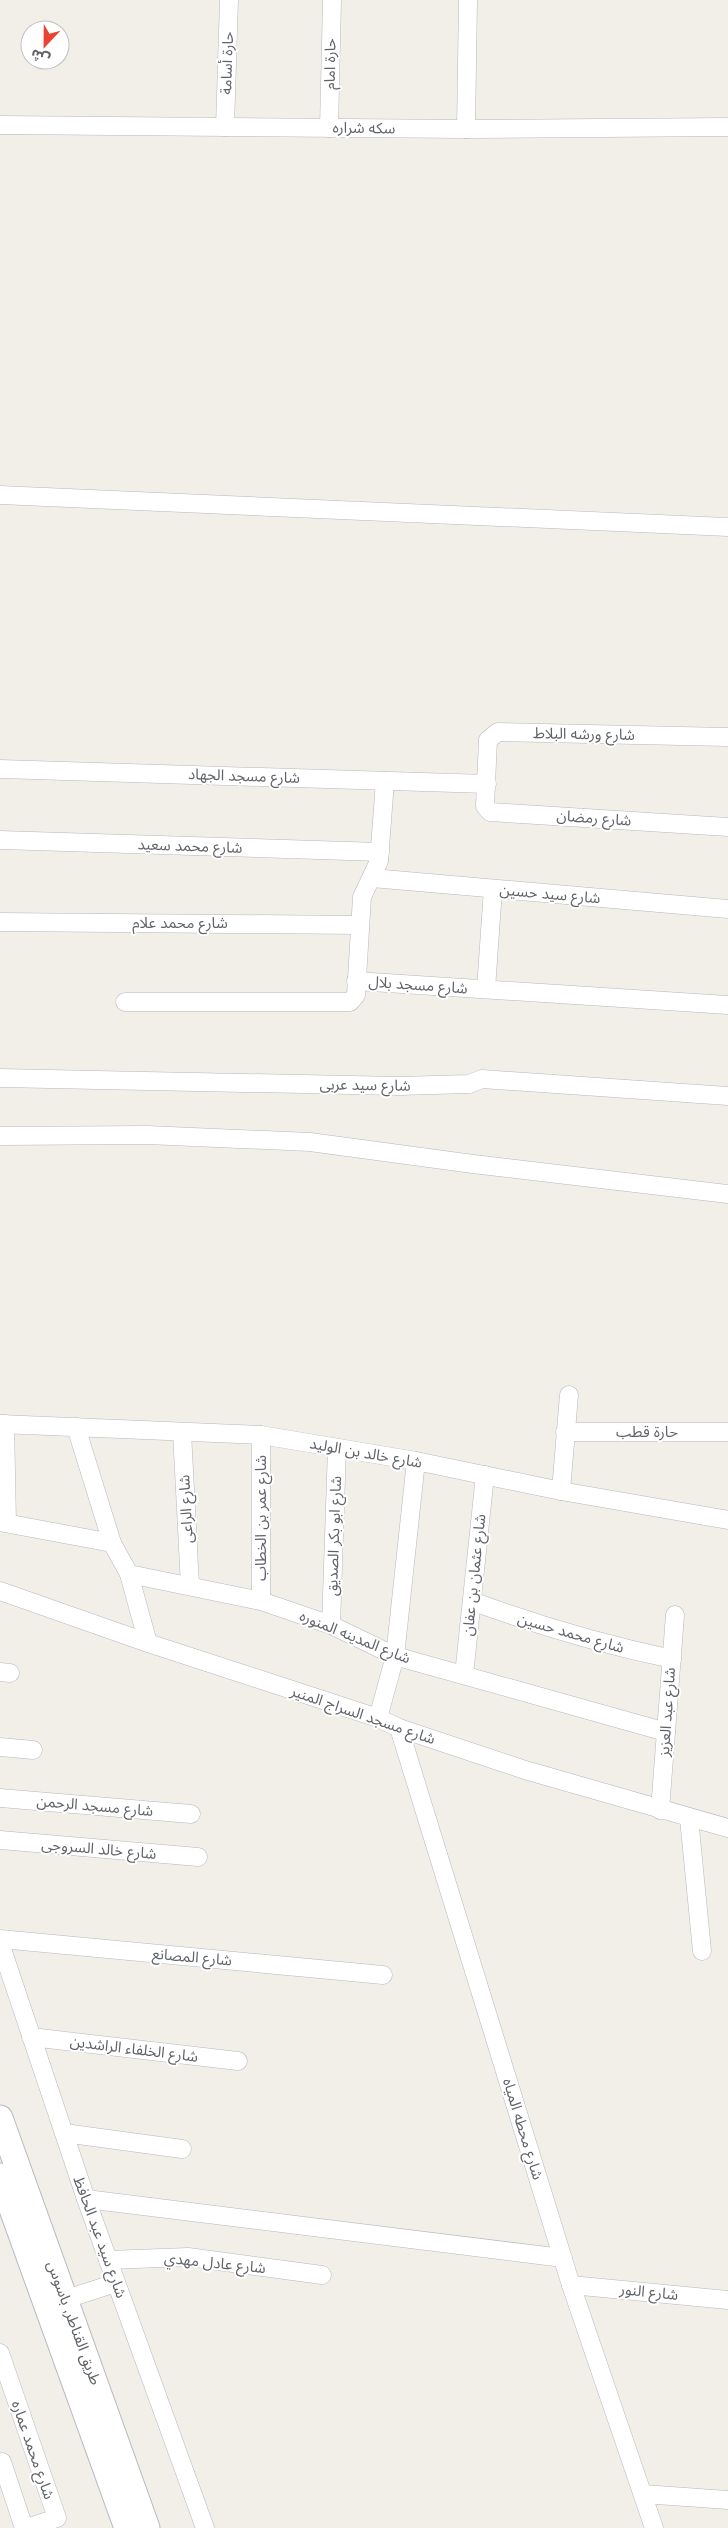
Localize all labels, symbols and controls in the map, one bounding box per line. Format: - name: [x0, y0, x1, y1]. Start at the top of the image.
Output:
- north arrow: [20, 20, 70, 70]
- street label: حارة أسامة: [217, 31, 237, 95]
- street label: حارة امام: [321, 38, 341, 90]
- text: ش: [28, 46, 52, 68]
- street label: سكه شراره: [332, 118, 396, 138]
- street label: شارع ورشه البلاط: [533, 724, 635, 747]
- street label: شارع مسجد الجهاد: [188, 765, 300, 790]
- street label: شارع رمضان: [556, 806, 632, 833]
- street label: شارع محمد سعيد: [137, 835, 243, 860]
- street label: شارع سيد حسين: [499, 881, 601, 910]
- street label: شارع محمد علام: [132, 914, 228, 935]
- street label: شارع مسجد بلال: [368, 973, 468, 1000]
- street label: شارع سيد عربى: [319, 1075, 411, 1098]
- street label: حارة قطب: [616, 1423, 678, 1441]
- street label: شارع خالد بن الوليد: [308, 1434, 424, 1475]
- street label: شارع عمر بن الخطاب: [252, 1455, 273, 1581]
- street label: شارع الراعى: [175, 1474, 200, 1544]
- street label: شارع ابو بكر الصديق: [323, 1475, 348, 1597]
- street label: شارع عثمان بن عفان: [459, 1513, 492, 1637]
- street label: شارع المدينه المنوره: [296, 1607, 413, 1670]
- street label: شارع محمد حسين: [515, 1609, 626, 1660]
- street label: شارع عبد العزيز: [655, 1667, 682, 1758]
- street label: شارع مسجد السراج المنير: [286, 1681, 438, 1751]
- street label: شارع مسجد الرحمن: [36, 1792, 154, 1823]
- street label: شارع خالد السروجى: [40, 1835, 157, 1866]
- street label: شارع المصانع: [151, 1945, 233, 1972]
- street label: شارع الخلفاء الراشدين: [69, 2032, 199, 2069]
- street label: شارع محطه المياه: [496, 2076, 547, 2183]
- street label: شارع سيد عبد الحافظ: [67, 2174, 130, 2302]
- street label: شارع عادل مهدي: [163, 2249, 267, 2280]
- street label: طريق القناطر, باسوس: [42, 2259, 105, 2388]
- street label: شارع النور: [618, 2280, 679, 2307]
- street label: شارع محمد عماره: [5, 2398, 58, 2503]

